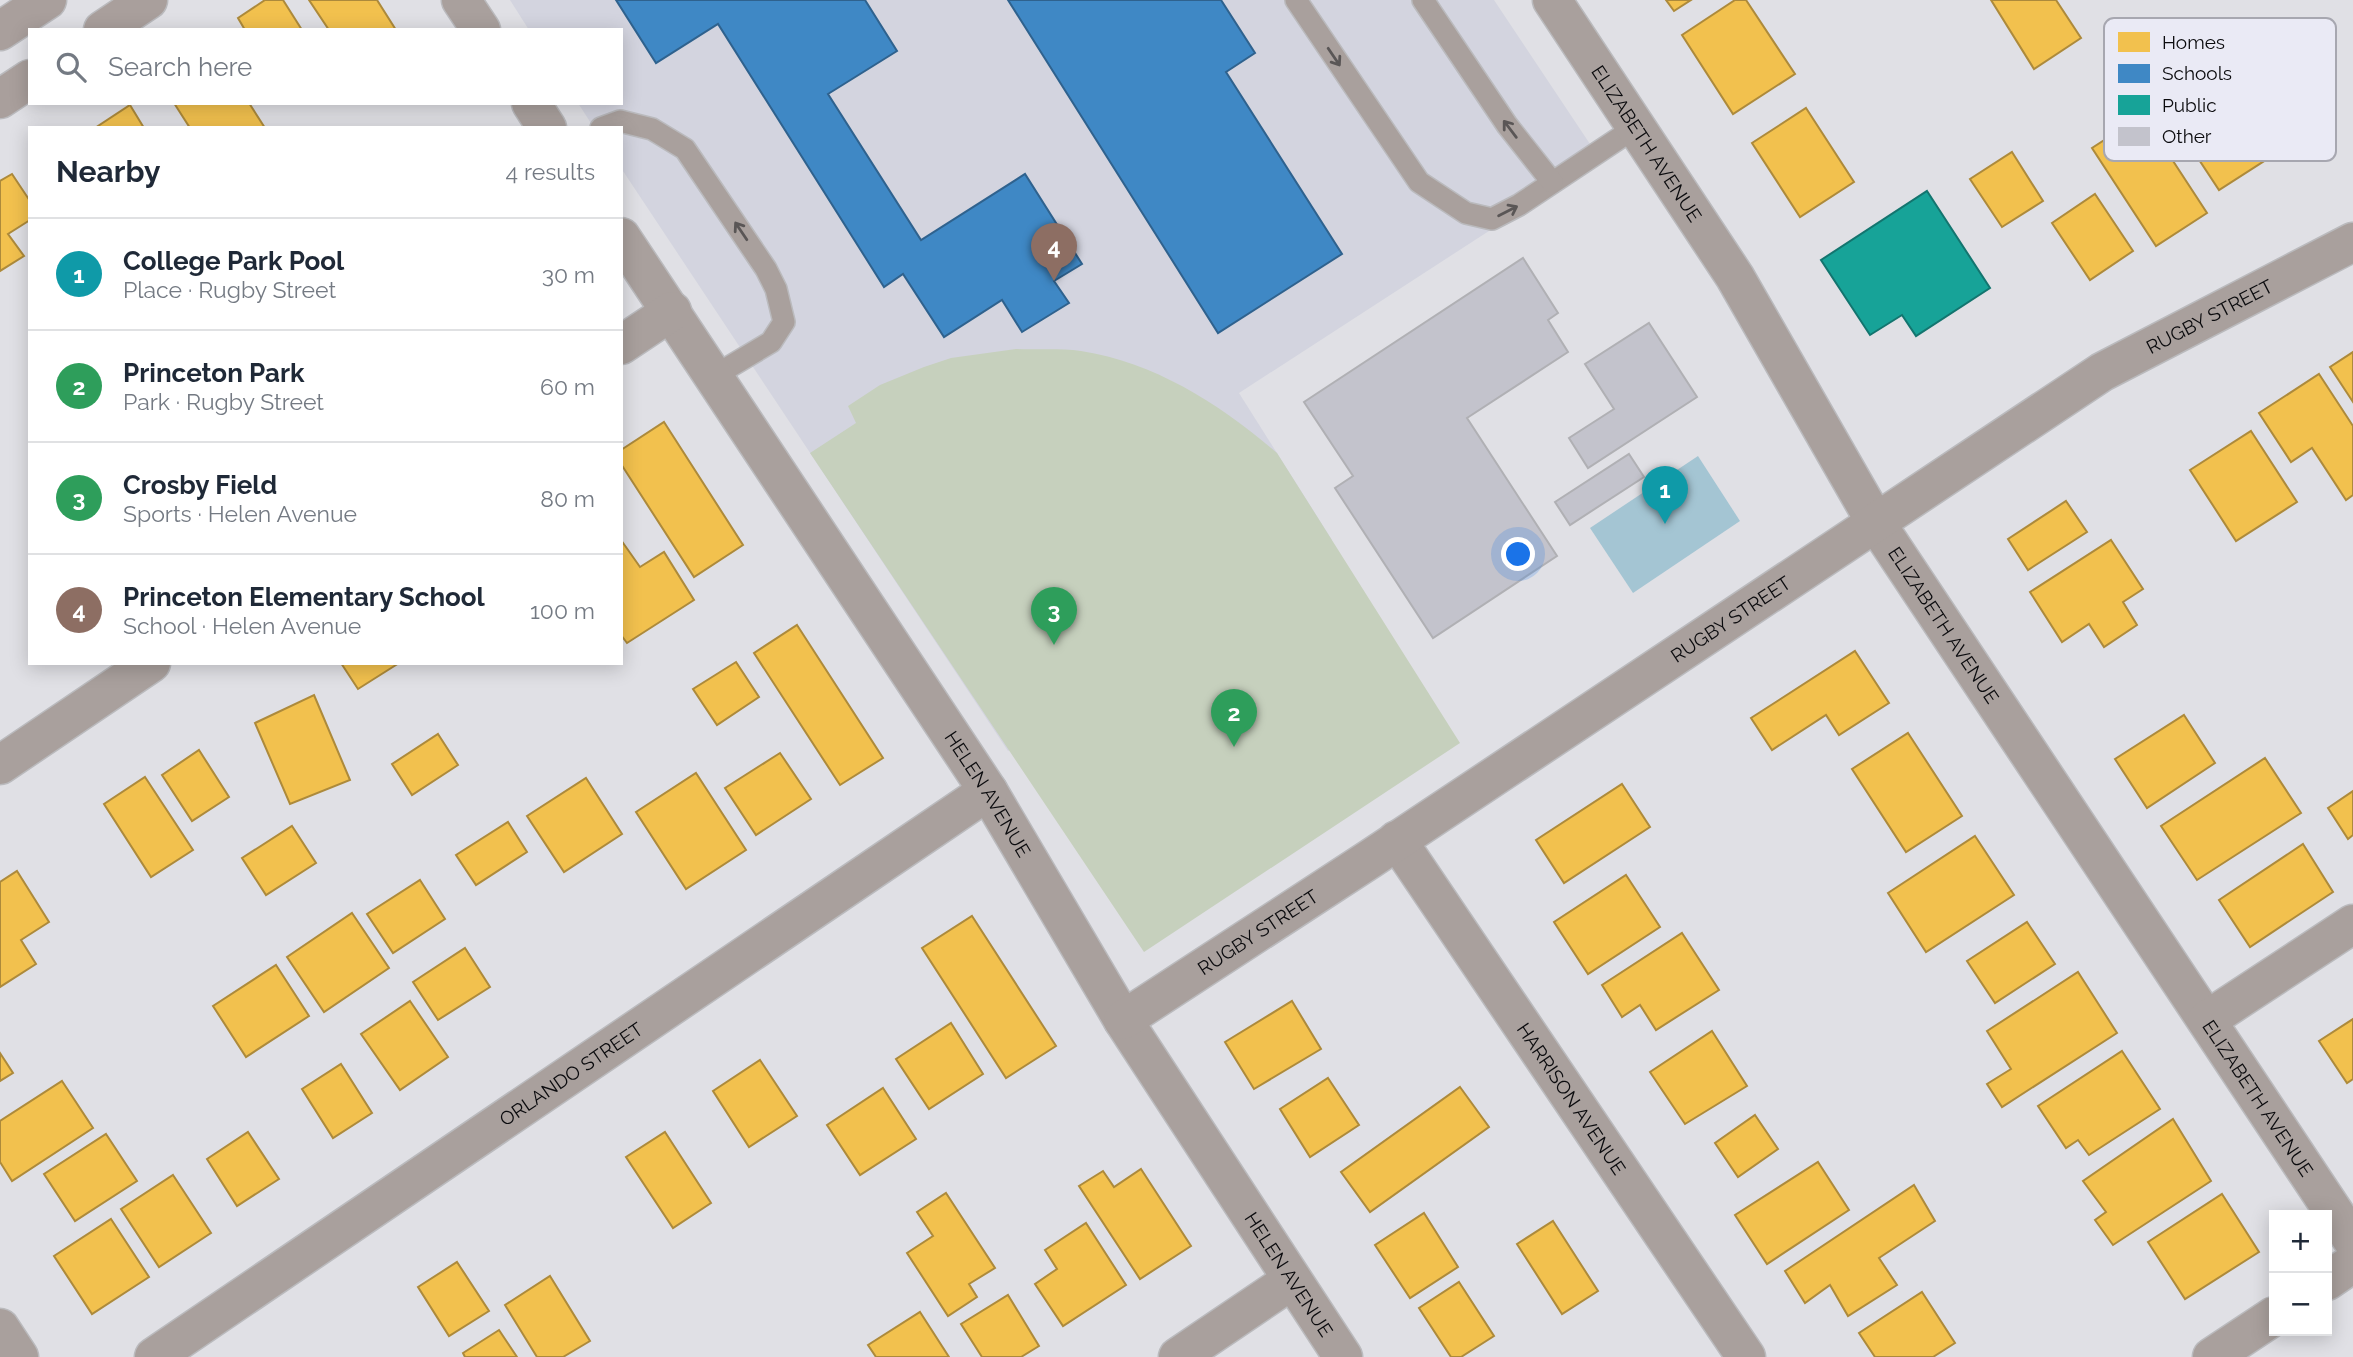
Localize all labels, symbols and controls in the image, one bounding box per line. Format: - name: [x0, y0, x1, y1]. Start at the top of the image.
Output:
- legend: [2104, 18, 2336, 161]
- search box: [28, 28, 623, 105]
- text: Homes: [2162, 31, 2225, 53]
- one-way arrow: [1327, 46, 1341, 66]
- icon: search: [52, 48, 90, 86]
- text: Search here: [108, 52, 252, 82]
- street label: ELIZABETH AVENUE: [1587, 61, 1706, 226]
- text: Schools: [2162, 62, 2232, 84]
- text: Public: [2162, 94, 2217, 116]
- one-way arrow: [1503, 119, 1518, 138]
- text: Other: [2162, 125, 2212, 147]
- text: Nearby: [56, 154, 160, 189]
- text: 4 results: [506, 158, 595, 185]
- one-way arrow: [1497, 204, 1518, 218]
- one-way arrow: [734, 222, 748, 241]
- pin: 4: [1031, 223, 1077, 281]
- text: College Park Pool: [123, 246, 344, 276]
- text: 1: [73, 261, 85, 288]
- text: 30 m: [542, 261, 595, 288]
- street label: RUGBY STREET: [2143, 274, 2277, 358]
- text: Place · Rugby Street: [123, 276, 336, 303]
- text: Princeton Park: [123, 358, 305, 388]
- text: 2: [73, 373, 85, 400]
- text: 60 m: [540, 373, 595, 400]
- text: Park · Rugby Street: [123, 388, 324, 415]
- pin: 1: [1642, 466, 1688, 524]
- text: Crosby Field: [123, 470, 277, 500]
- text: 3: [73, 485, 85, 512]
- text: 80 m: [540, 485, 595, 512]
- text: Sports · Helen Avenue: [123, 500, 357, 527]
- your location: [1501, 537, 1535, 571]
- street label: ELIZABETH AVENUE: [1884, 543, 2004, 707]
- street label: RUGBY STREET: [1667, 571, 1795, 667]
- text: Princeton Elementary School: [123, 582, 485, 612]
- pin: 3: [1031, 587, 1077, 645]
- text: 4: [72, 597, 86, 624]
- text: 100 m: [530, 597, 595, 624]
- text: School · Helen Avenue: [123, 612, 361, 639]
- pin: 2: [1211, 689, 1257, 747]
- street label: HELEN AVENUE: [940, 727, 1035, 861]
- street label: RUGBY STREET: [1194, 885, 1323, 979]
- street label: ELIZABETH AVENUE: [2198, 1016, 2318, 1180]
- street label: ORLANDO STREET: [495, 1017, 647, 1130]
- street label: HARRISON AVENUE: [1513, 1019, 1630, 1179]
- street label: HELEN AVENUE: [1240, 1208, 1338, 1341]
- map controls: [2269, 1210, 2332, 1336]
- button: +: [2269, 1210, 2332, 1273]
- button: −: [2269, 1273, 2332, 1336]

